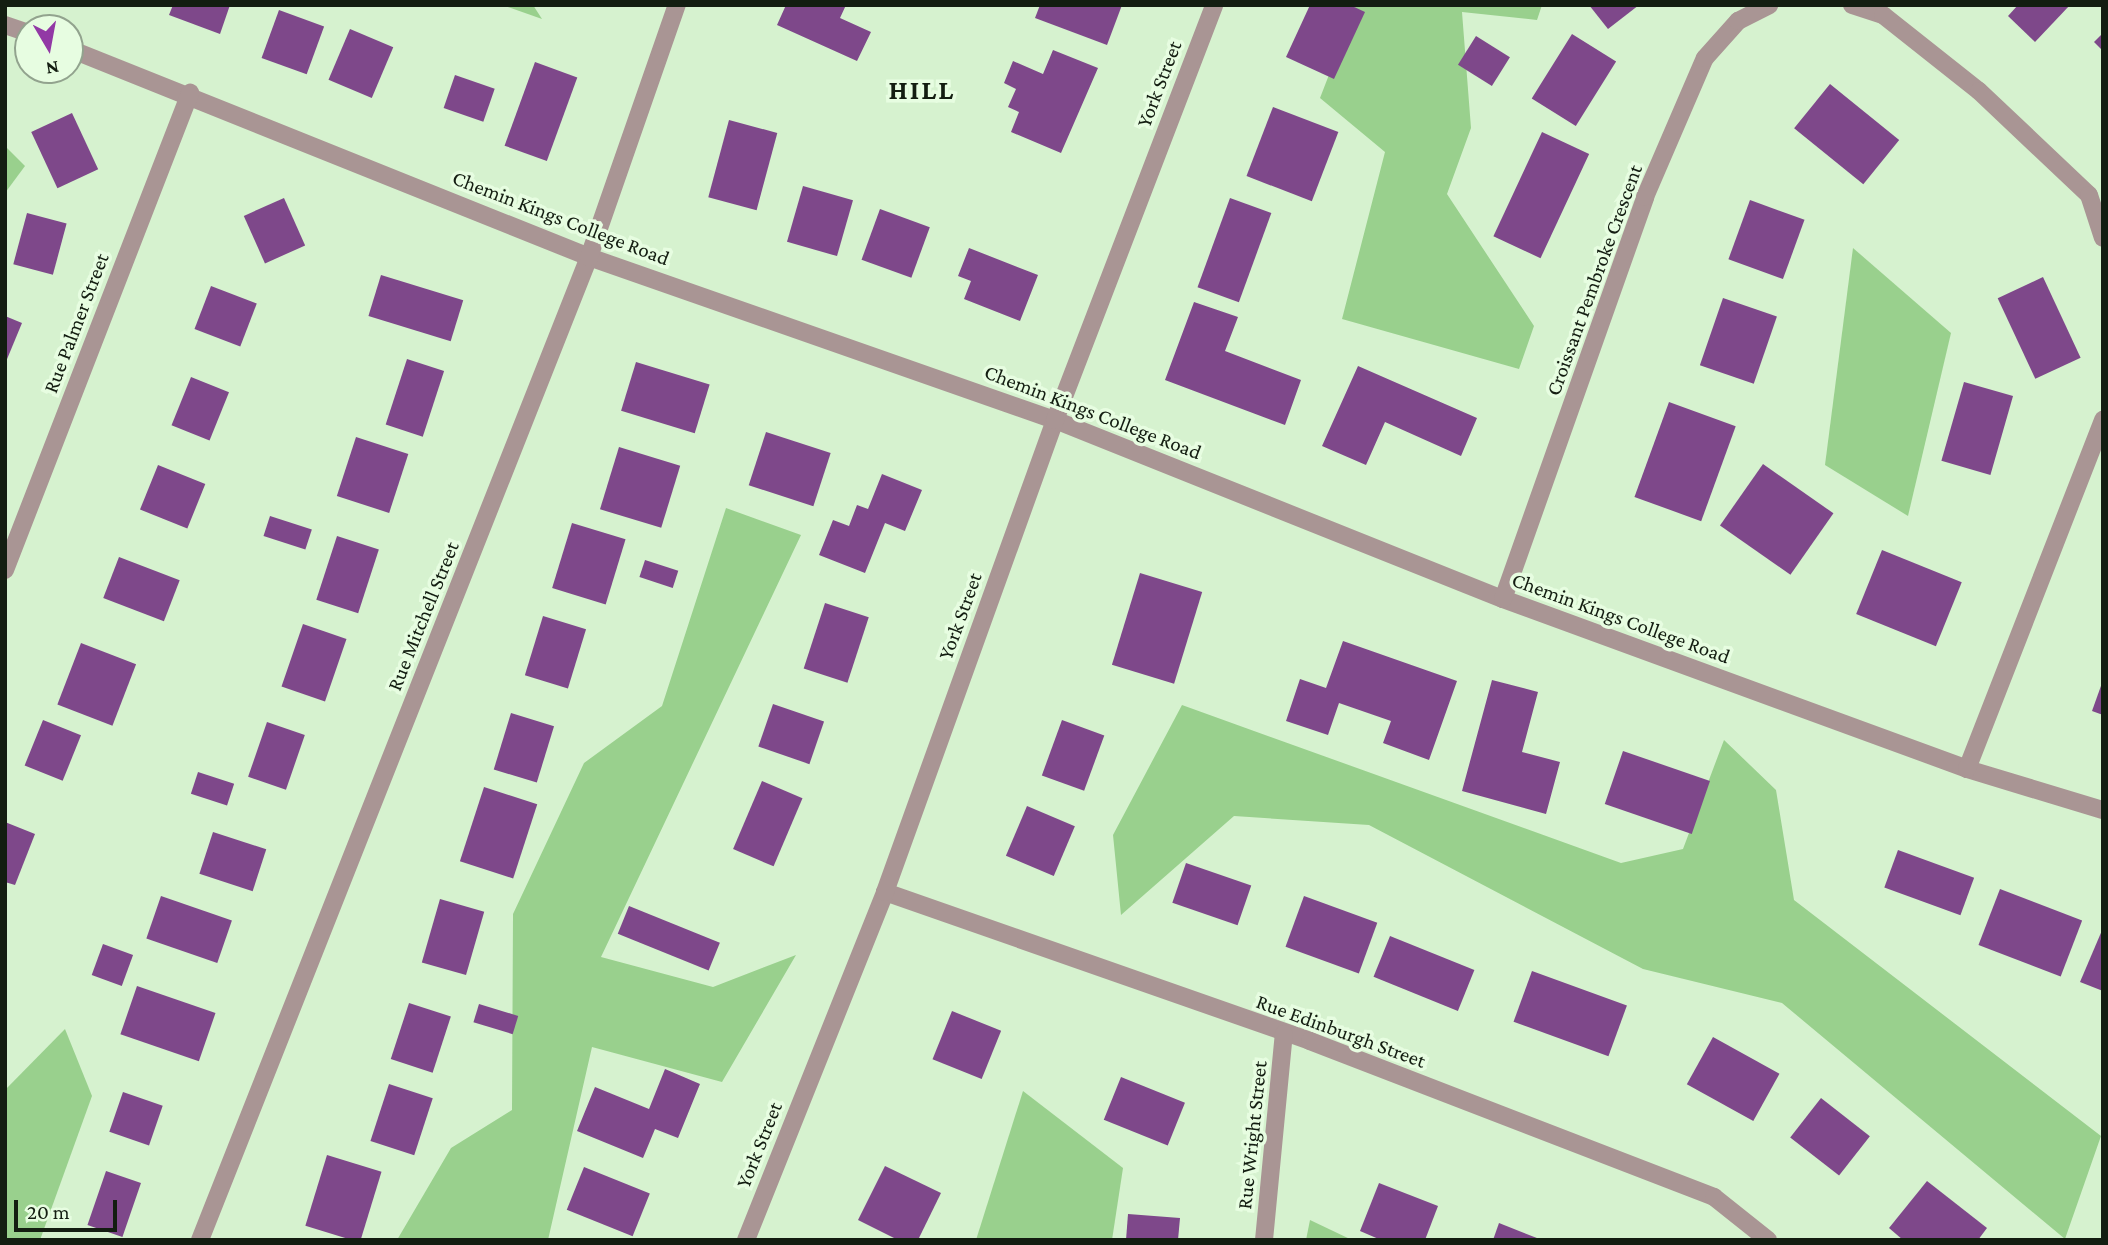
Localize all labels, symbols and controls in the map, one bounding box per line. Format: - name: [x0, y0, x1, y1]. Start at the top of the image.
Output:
- north arrow: [14, 14, 84, 84]
- street label: York Street: [1131, 37, 1187, 131]
- text: N: [44, 57, 61, 80]
- district label: HILL: [889, 73, 955, 107]
- street label: Croissant Pembroke Crescent: [1540, 161, 1648, 399]
- street label: Chemin Kings College Road: [449, 165, 673, 271]
- street label: Rue Palmer Street: [38, 249, 114, 397]
- street label: Chemin Kings College Road: [981, 359, 1205, 465]
- street label: Rue Mitchell Street: [382, 538, 464, 694]
- street label: Chemin Kings College Road: [1508, 567, 1734, 669]
- street label: York Street: [933, 569, 987, 663]
- street label: Rue Edinburgh Street: [1253, 989, 1429, 1073]
- street label: Rue Wright Street: [1232, 1060, 1272, 1210]
- street label: York Street: [730, 1098, 788, 1192]
- scale bar: [18, 1186, 121, 1230]
- text: 20 m: [27, 1200, 70, 1224]

